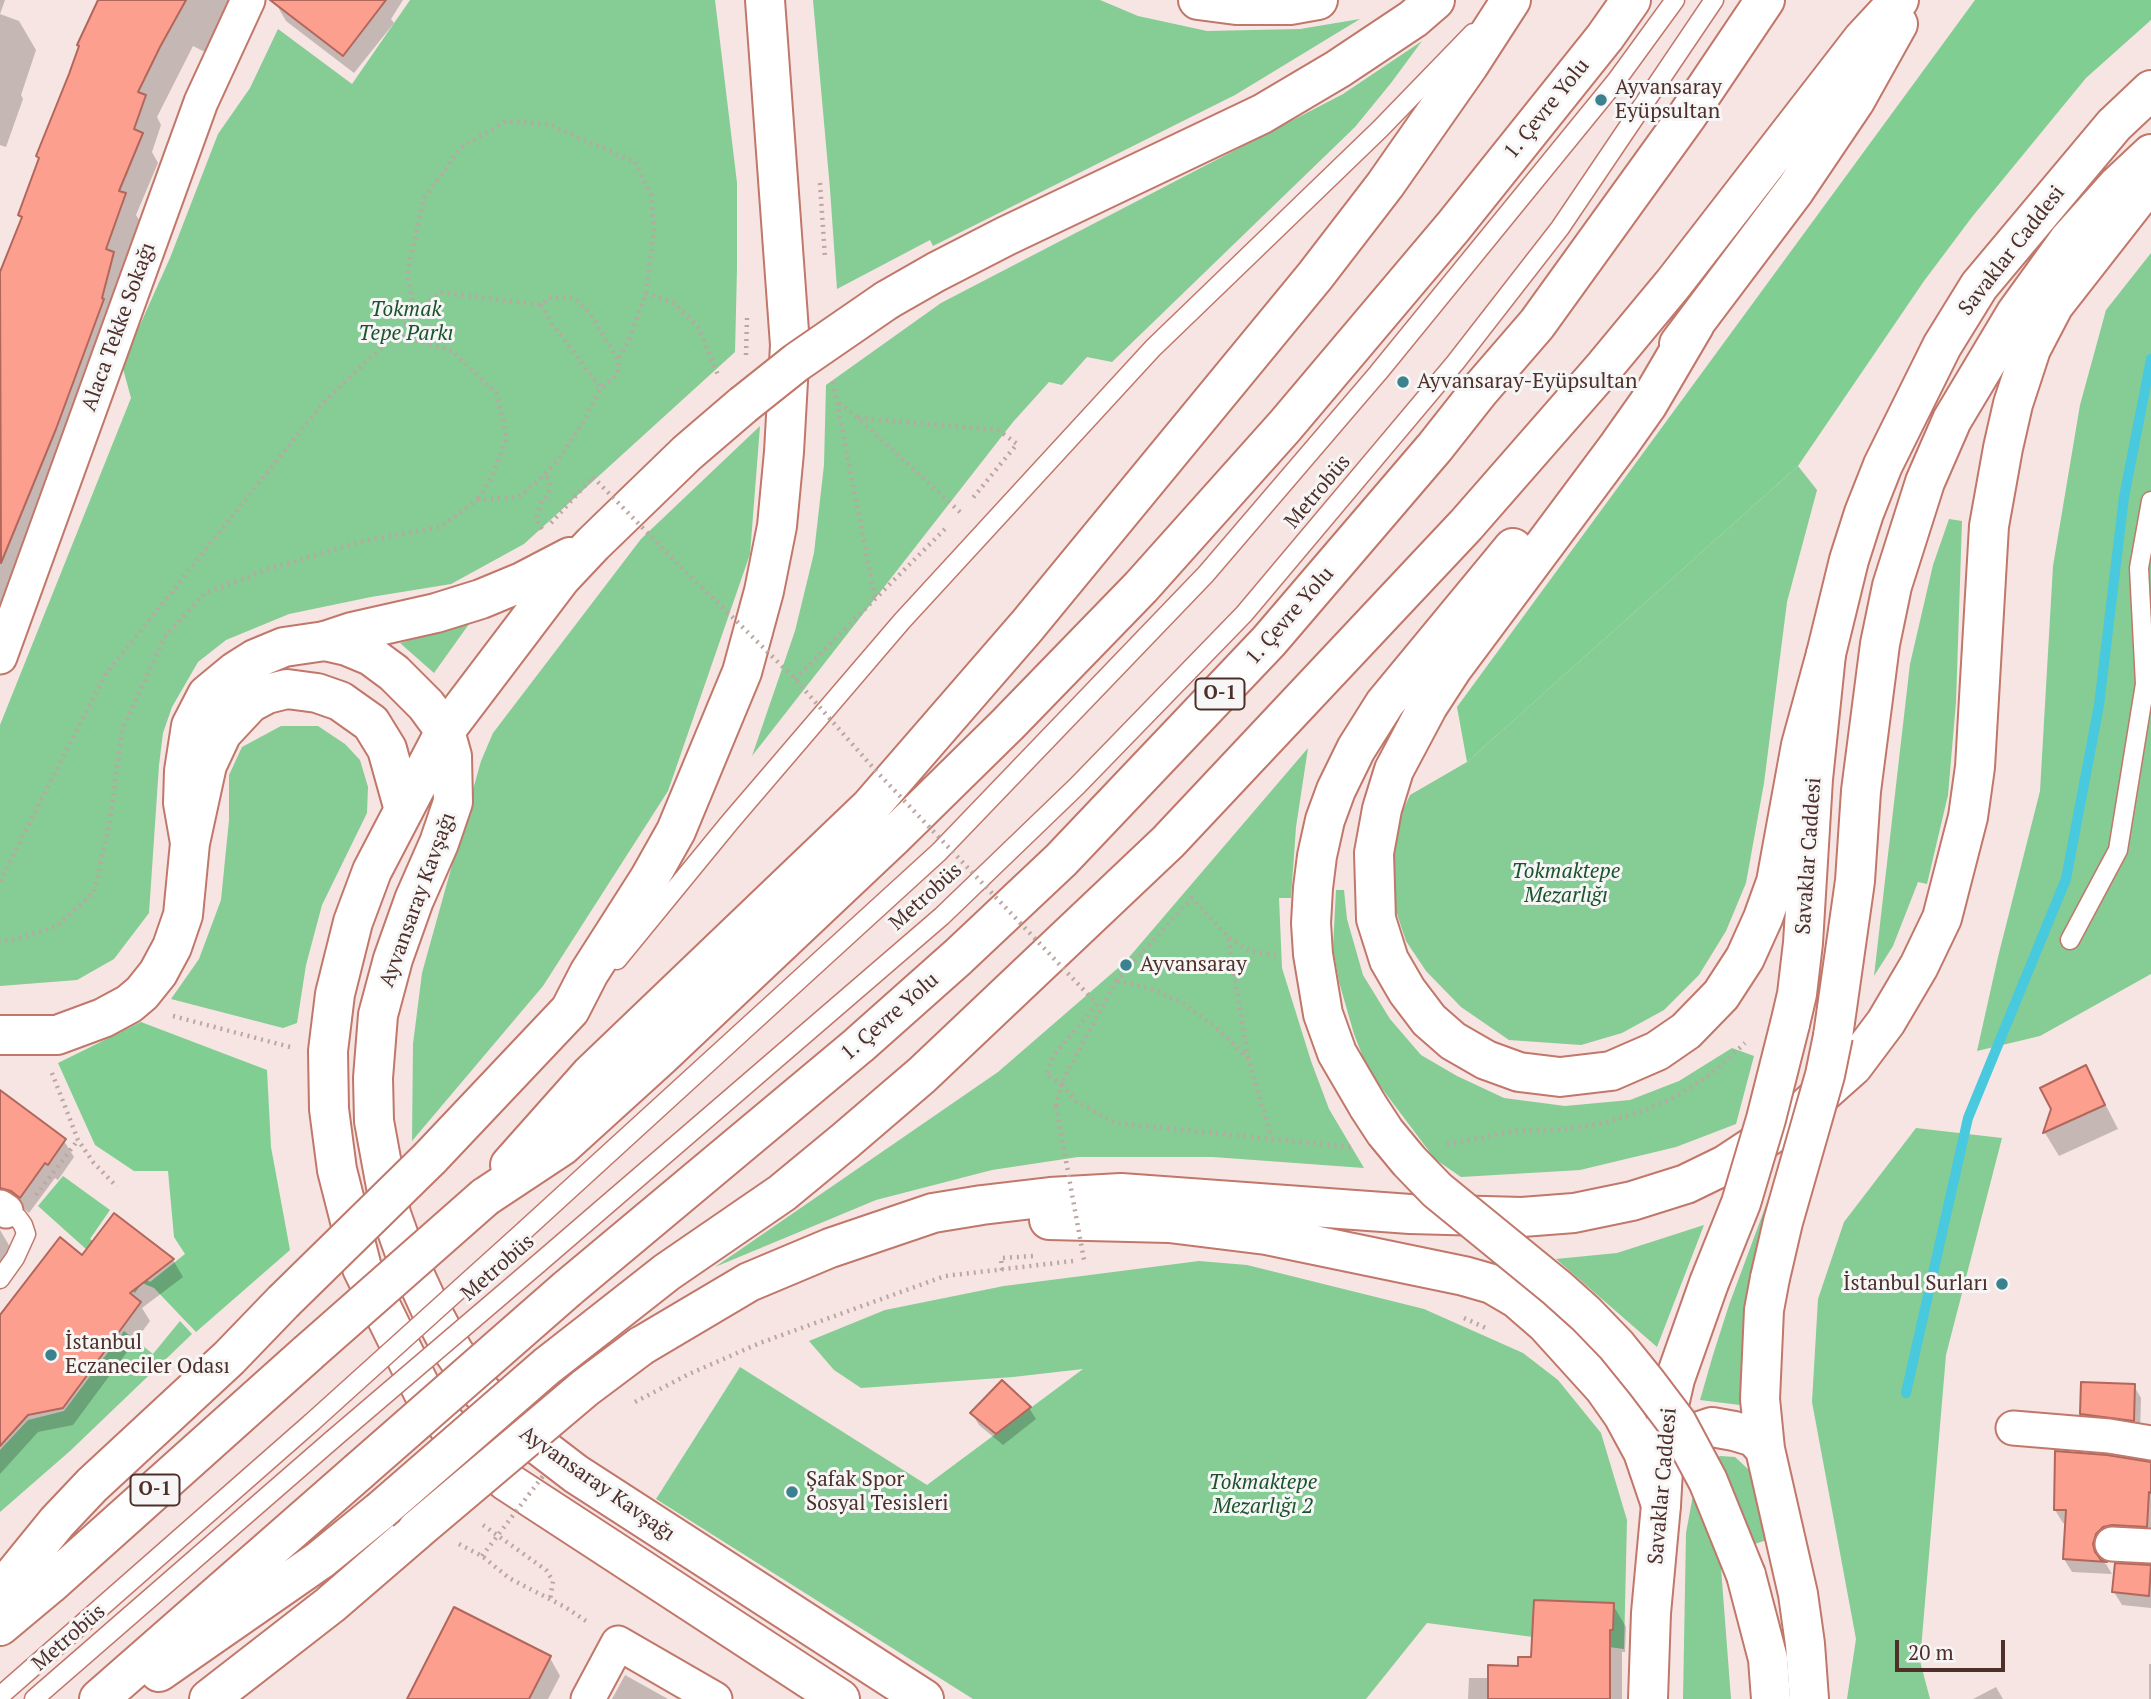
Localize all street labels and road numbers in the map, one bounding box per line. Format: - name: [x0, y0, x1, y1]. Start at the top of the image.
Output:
- street label: 1. Çevre Yolu: [1499, 54, 1595, 164]
- street label: Savaklar Caddesi: [1954, 181, 2070, 321]
- street label: Alaca Tekke Sokağı: [77, 239, 161, 415]
- street label: Metrobüs: [1280, 450, 1356, 534]
- street label: 1. Çevre Yolu: [1241, 562, 1339, 670]
- road number: O-1: [1196, 678, 1244, 709]
- street label: Savaklar Caddesi: [1791, 777, 1827, 935]
- street label: Ayvansaray Kavşağı: [375, 809, 461, 991]
- street label: Metrobüs: [885, 858, 967, 936]
- street label: 1. Çevre Yolu: [836, 968, 944, 1066]
- street label: Metrobüs: [456, 1229, 540, 1307]
- street label: Savaklar Caddesi: [1644, 1406, 1682, 1566]
- street label: Ayvansaray Kavşağı: [514, 1421, 680, 1547]
- road number: O-1: [130, 1474, 180, 1506]
- street label: Metrobüs: [27, 1599, 111, 1677]

